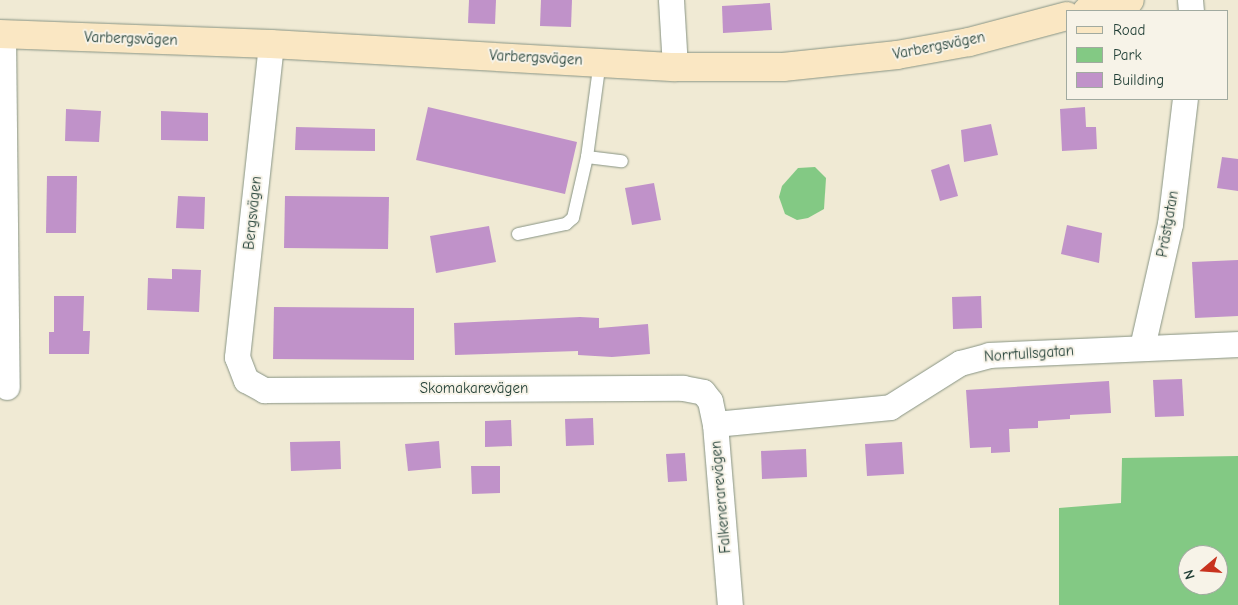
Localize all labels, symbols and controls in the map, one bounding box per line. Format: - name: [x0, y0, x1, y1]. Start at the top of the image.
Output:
- legend: [1066, 10, 1228, 100]
- text: Road: [1113, 21, 1145, 39]
- street label: Varbergsvägen: [84, 28, 178, 50]
- street label: Varbergsvägen: [891, 28, 987, 64]
- text: Park: [1113, 46, 1142, 64]
- street label: Varbergsvägen: [489, 47, 583, 69]
- text: Building: [1113, 71, 1164, 89]
- street label: Bergsvägen: [240, 175, 266, 251]
- street label: Prästgatan: [1153, 189, 1183, 259]
- street label: Norrtullsgatan: [983, 342, 1075, 366]
- street label: Skomakarevägen: [420, 380, 528, 398]
- street label: Falkenerarevägen: [707, 440, 735, 554]
- north arrow: [1178, 545, 1228, 595]
- text: N: [1180, 568, 1199, 581]

